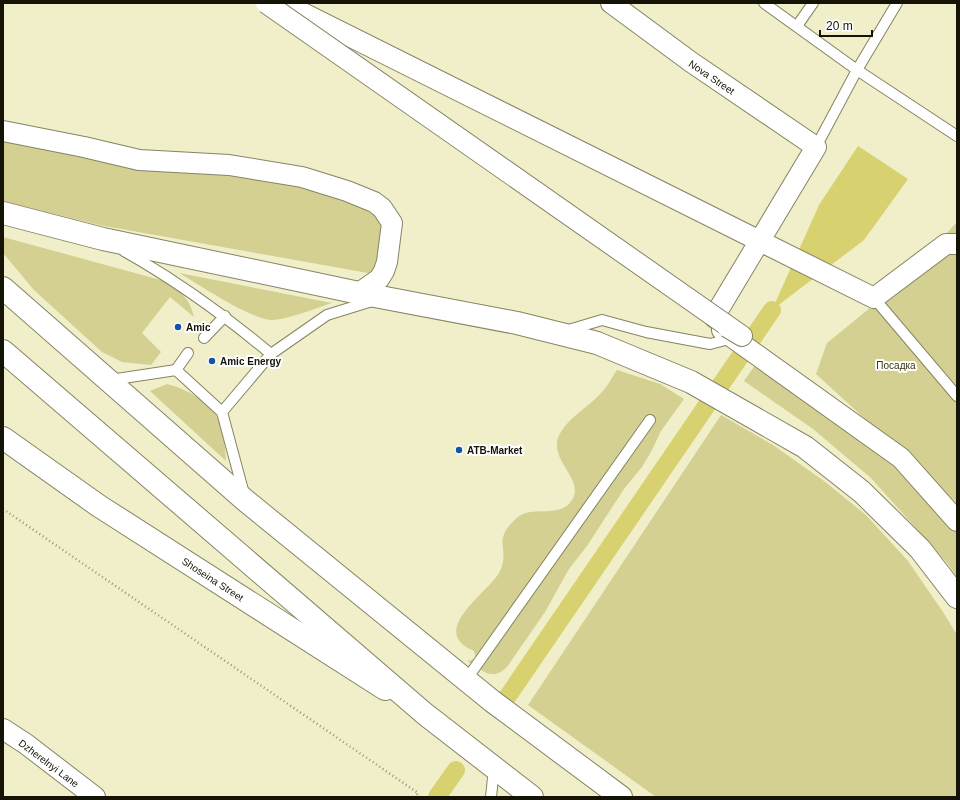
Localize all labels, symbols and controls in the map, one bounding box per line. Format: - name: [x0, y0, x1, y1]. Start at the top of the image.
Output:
- scale bar: [820, 12, 872, 38]
- text: 20 m: [826, 19, 853, 33]
- street label: Nova Street: [687, 58, 737, 97]
- marker: Amic: [173, 322, 183, 332]
- place label: Amic: [186, 322, 211, 333]
- marker: Amic Energy: [207, 356, 217, 366]
- place label: Amic Energy: [220, 356, 282, 367]
- park label: Посадка: [876, 360, 916, 371]
- marker: ATB-Market: [454, 445, 464, 455]
- place label: ATB-Market: [467, 445, 523, 456]
- street label: Shoseina Street: [180, 555, 246, 604]
- street label: Dzherelnyi Lane: [17, 737, 81, 790]

